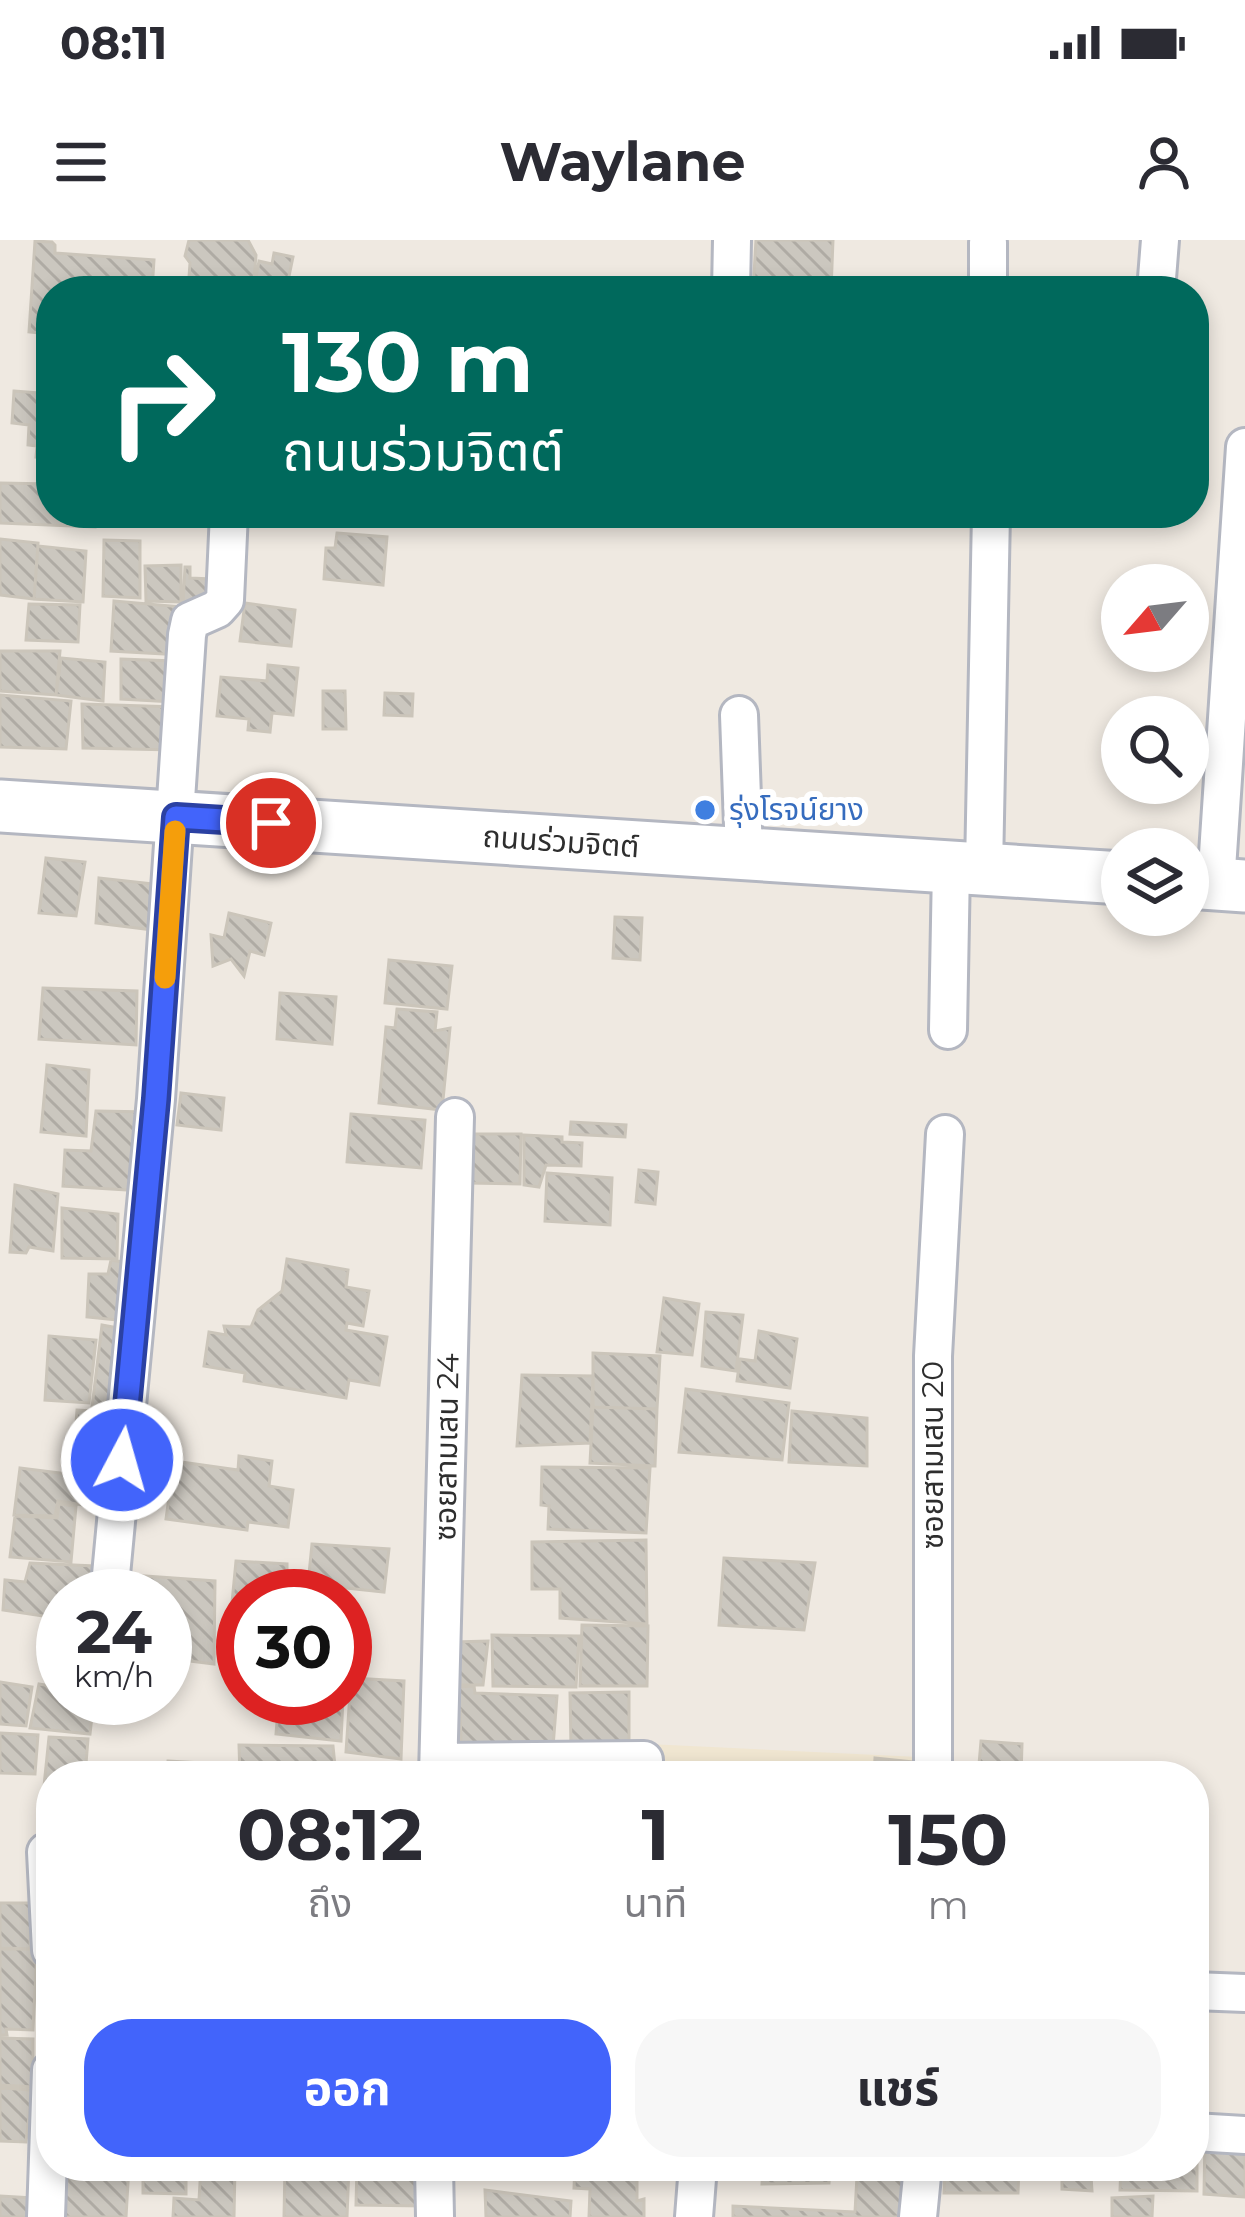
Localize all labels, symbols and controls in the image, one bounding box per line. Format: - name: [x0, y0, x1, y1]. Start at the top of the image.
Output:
- text: 08:11: [60, 15, 167, 70]
- icon: menu: [48, 129, 114, 195]
- text: Waylane: [499, 129, 746, 195]
- icon: person: [1131, 129, 1197, 195]
- text: 130 m: [282, 311, 534, 413]
- icon: right: [84, 324, 240, 480]
- text: ถนนร่วมจิตต์: [282, 418, 564, 484]
- north arrow: [1101, 564, 1209, 672]
- map controls: [1101, 564, 1209, 936]
- button: search: [1101, 696, 1209, 804]
- pin: [220, 772, 322, 874]
- icon: arrive: [238, 790, 304, 856]
- place label: รุ่งโรจน์ยาง: [729, 791, 864, 828]
- marker: รุ่งโรจน์ยาง: [692, 797, 718, 823]
- street label: ถนนร่วมจิตต์: [482, 818, 641, 865]
- button: layers: [1101, 828, 1209, 936]
- street label: ซอยสามเสน 24: [426, 1353, 467, 1541]
- street label: ซอยสามเสน 20: [914, 1361, 951, 1549]
- position arrow: [59, 1397, 185, 1523]
- speed limit sign: 30: [216, 1569, 372, 1725]
- text: 24: [76, 1595, 152, 1668]
- text: km/h: [74, 1658, 154, 1695]
- text: 08:12: [237, 1790, 423, 1878]
- text: 1: [641, 1790, 670, 1878]
- text: 150: [888, 1795, 1008, 1883]
- text: ถึง: [308, 1879, 352, 1927]
- text: นาที: [624, 1879, 687, 1927]
- text: m: [927, 1881, 969, 1929]
- button: ออก: [84, 2019, 611, 2157]
- button: แชร์: [635, 2019, 1161, 2157]

